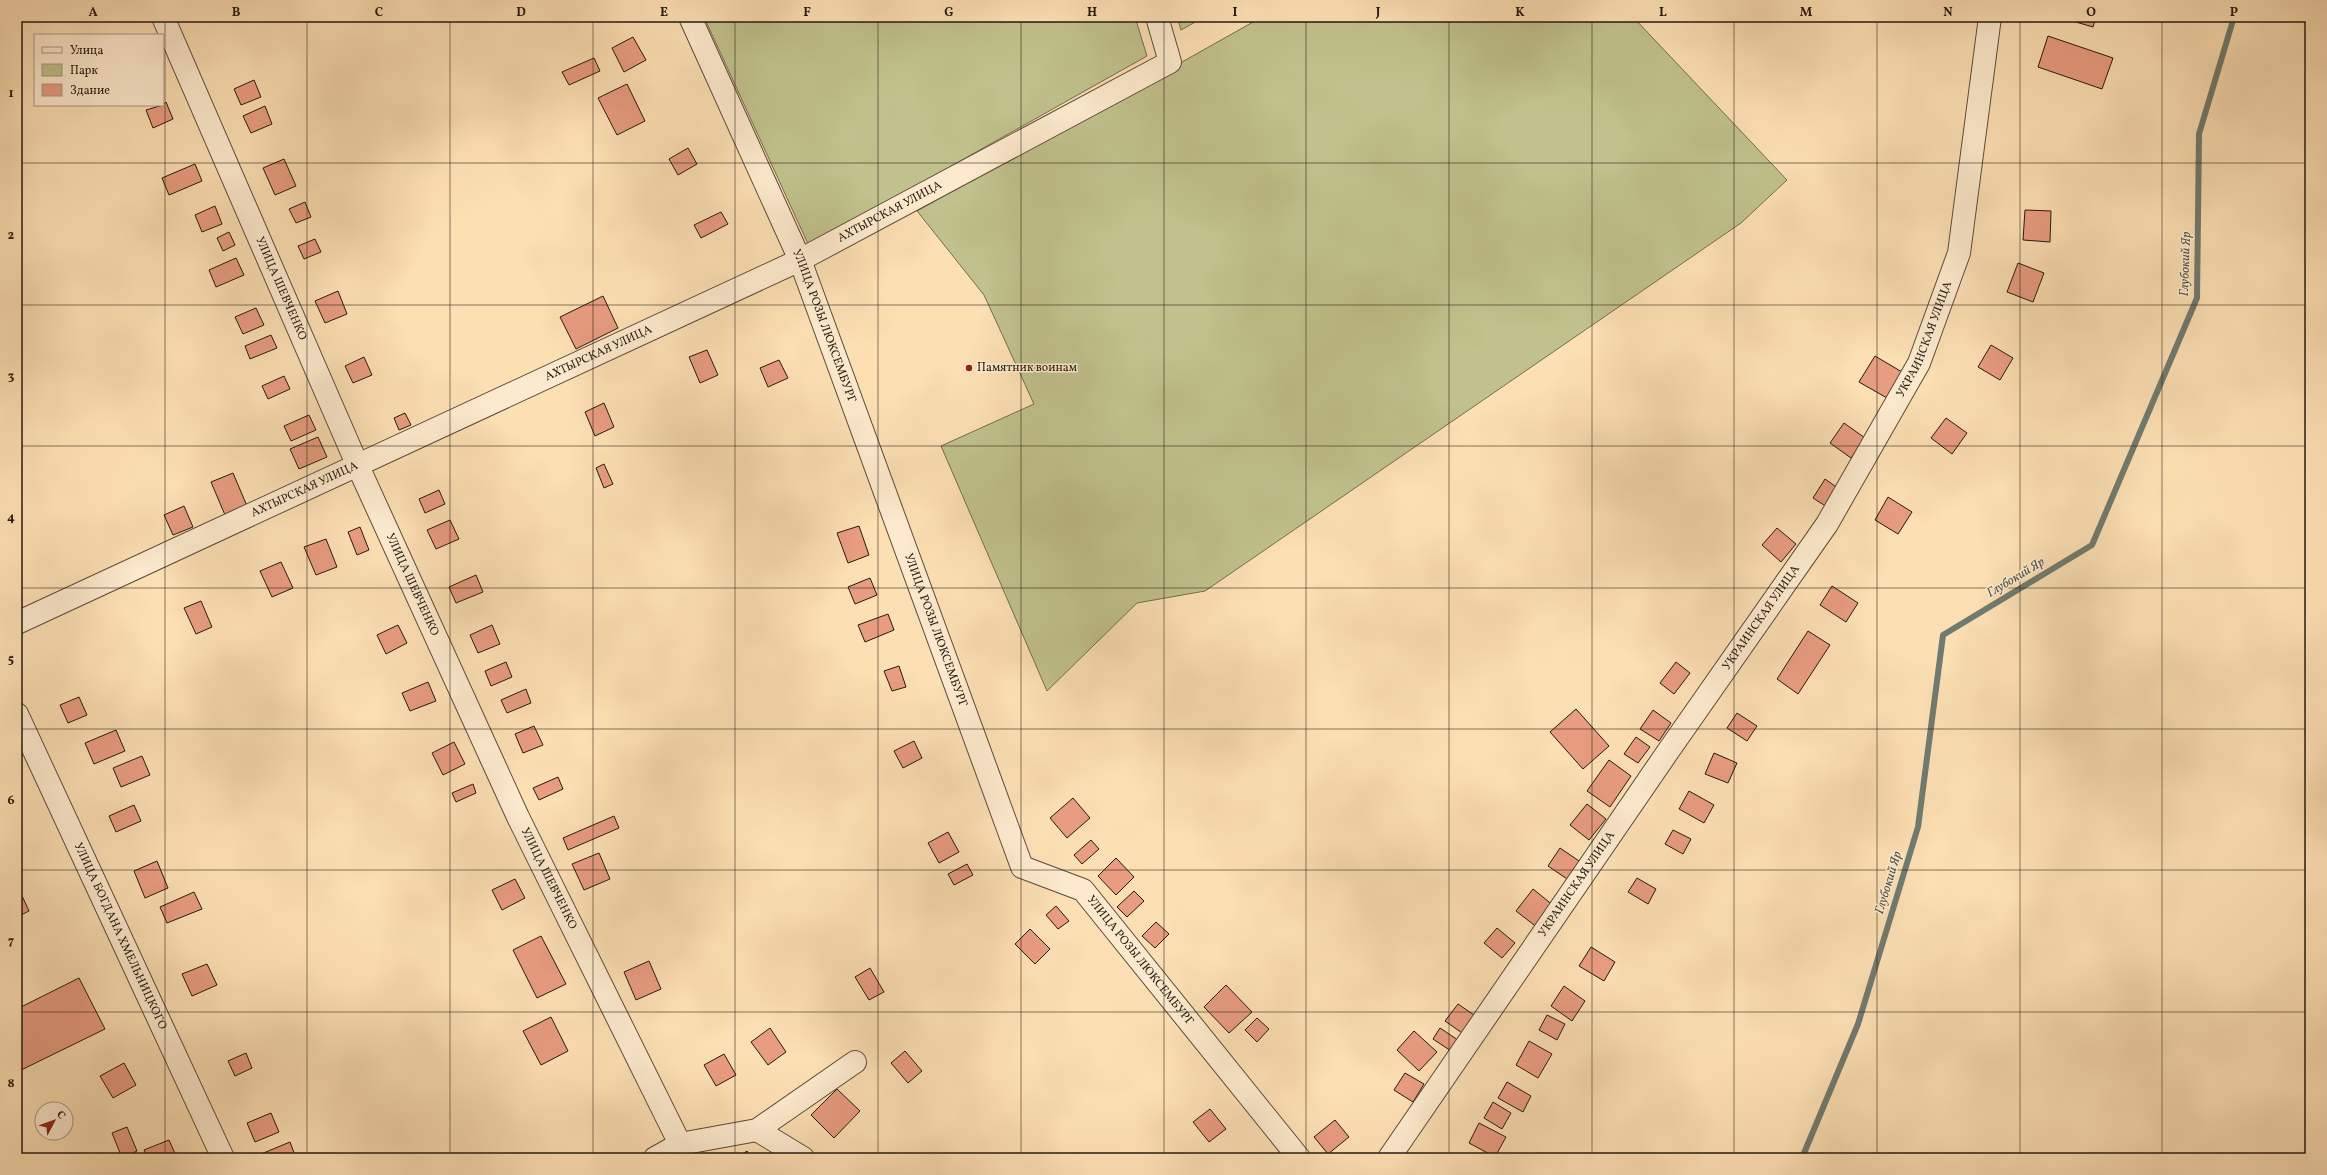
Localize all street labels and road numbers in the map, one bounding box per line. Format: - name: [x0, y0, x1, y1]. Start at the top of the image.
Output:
- street label: АХТЫРСКАЯ УЛИЦА: [835, 177, 945, 246]
- street label: УЛИЦА ШЕВЧЕНКО: [251, 234, 310, 343]
- street label: УЛИЦА РОЗЫ ЛЮКСЕМБУРГ: [788, 247, 860, 405]
- street label: УКРАИНСКАЯ УЛИЦА: [1893, 278, 1956, 400]
- street label: АХТЫРСКАЯ УЛИЦА: [542, 321, 655, 385]
- street label: АХТЫРСКАЯ УЛИЦА: [248, 458, 361, 521]
- street label: УЛИЦА ШЕВЧЕНКО: [382, 531, 443, 639]
- street label: УЛИЦА РОЗЫ ЛЮКСЕМБУРГ: [900, 551, 971, 710]
- street label: УКРАИНСКАЯ УЛИЦА: [1719, 562, 1804, 674]
- street label: УЛИЦА ШЕВЧЕНКО: [517, 825, 580, 932]
- street label: УКРАИНСКАЯ УЛИЦА: [1535, 828, 1619, 940]
- street label: УЛИЦА БОГДАНА ХМЕЛЬНИЦКОГО: [70, 840, 170, 1033]
- street label: УЛИЦА РОЗЫ ЛЮКСЕМБУРГ: [1083, 892, 1197, 1029]

